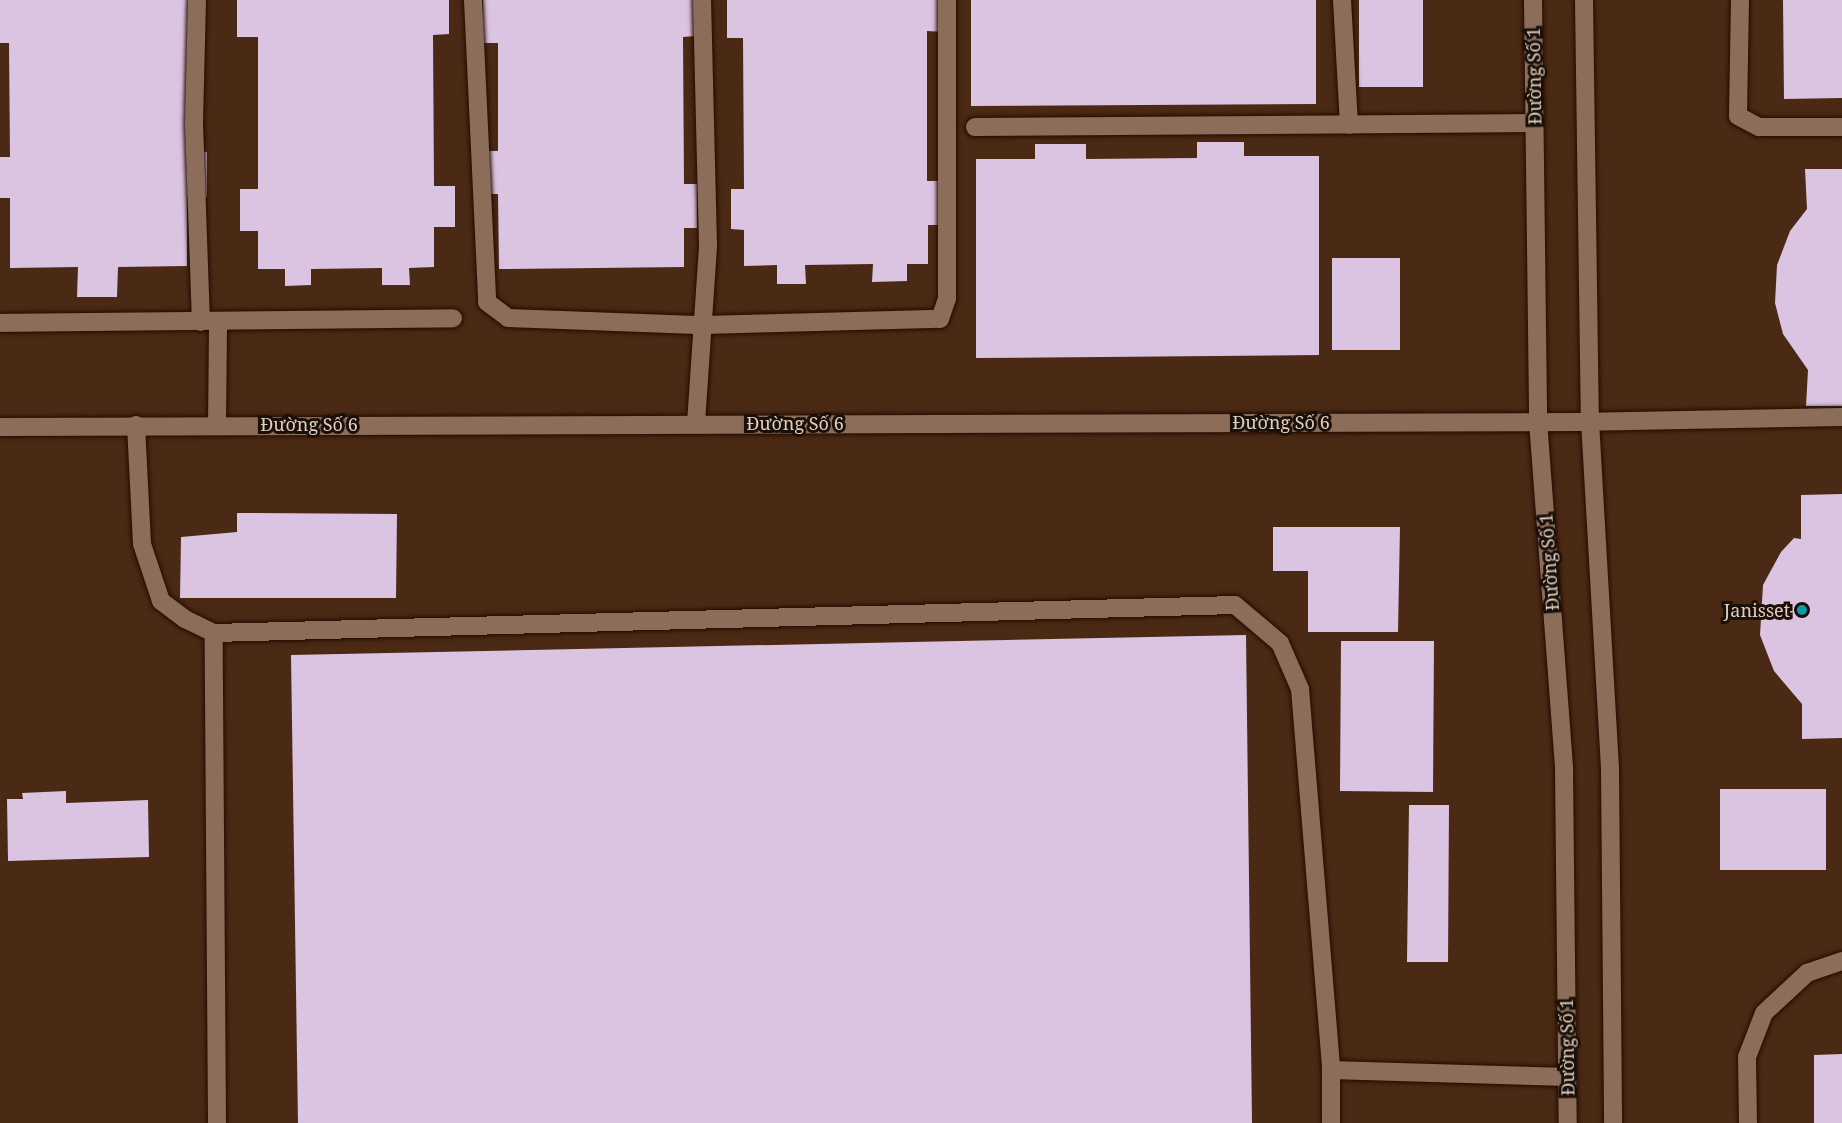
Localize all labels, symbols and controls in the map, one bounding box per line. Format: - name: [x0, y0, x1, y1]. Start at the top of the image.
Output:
- street label: Đường Số 1: [1522, 27, 1546, 125]
- street label: Đường Số 6: [1232, 411, 1330, 433]
- street label: Đường Số 6: [746, 412, 844, 434]
- street label: Đường Số 6: [260, 413, 358, 435]
- street label: Đường Số 1: [1535, 513, 1563, 611]
- place label: Janisset: [1724, 599, 1790, 621]
- marker: Janisset: [1795, 603, 1809, 617]
- street label: Đường Số 1: [1555, 998, 1579, 1096]

